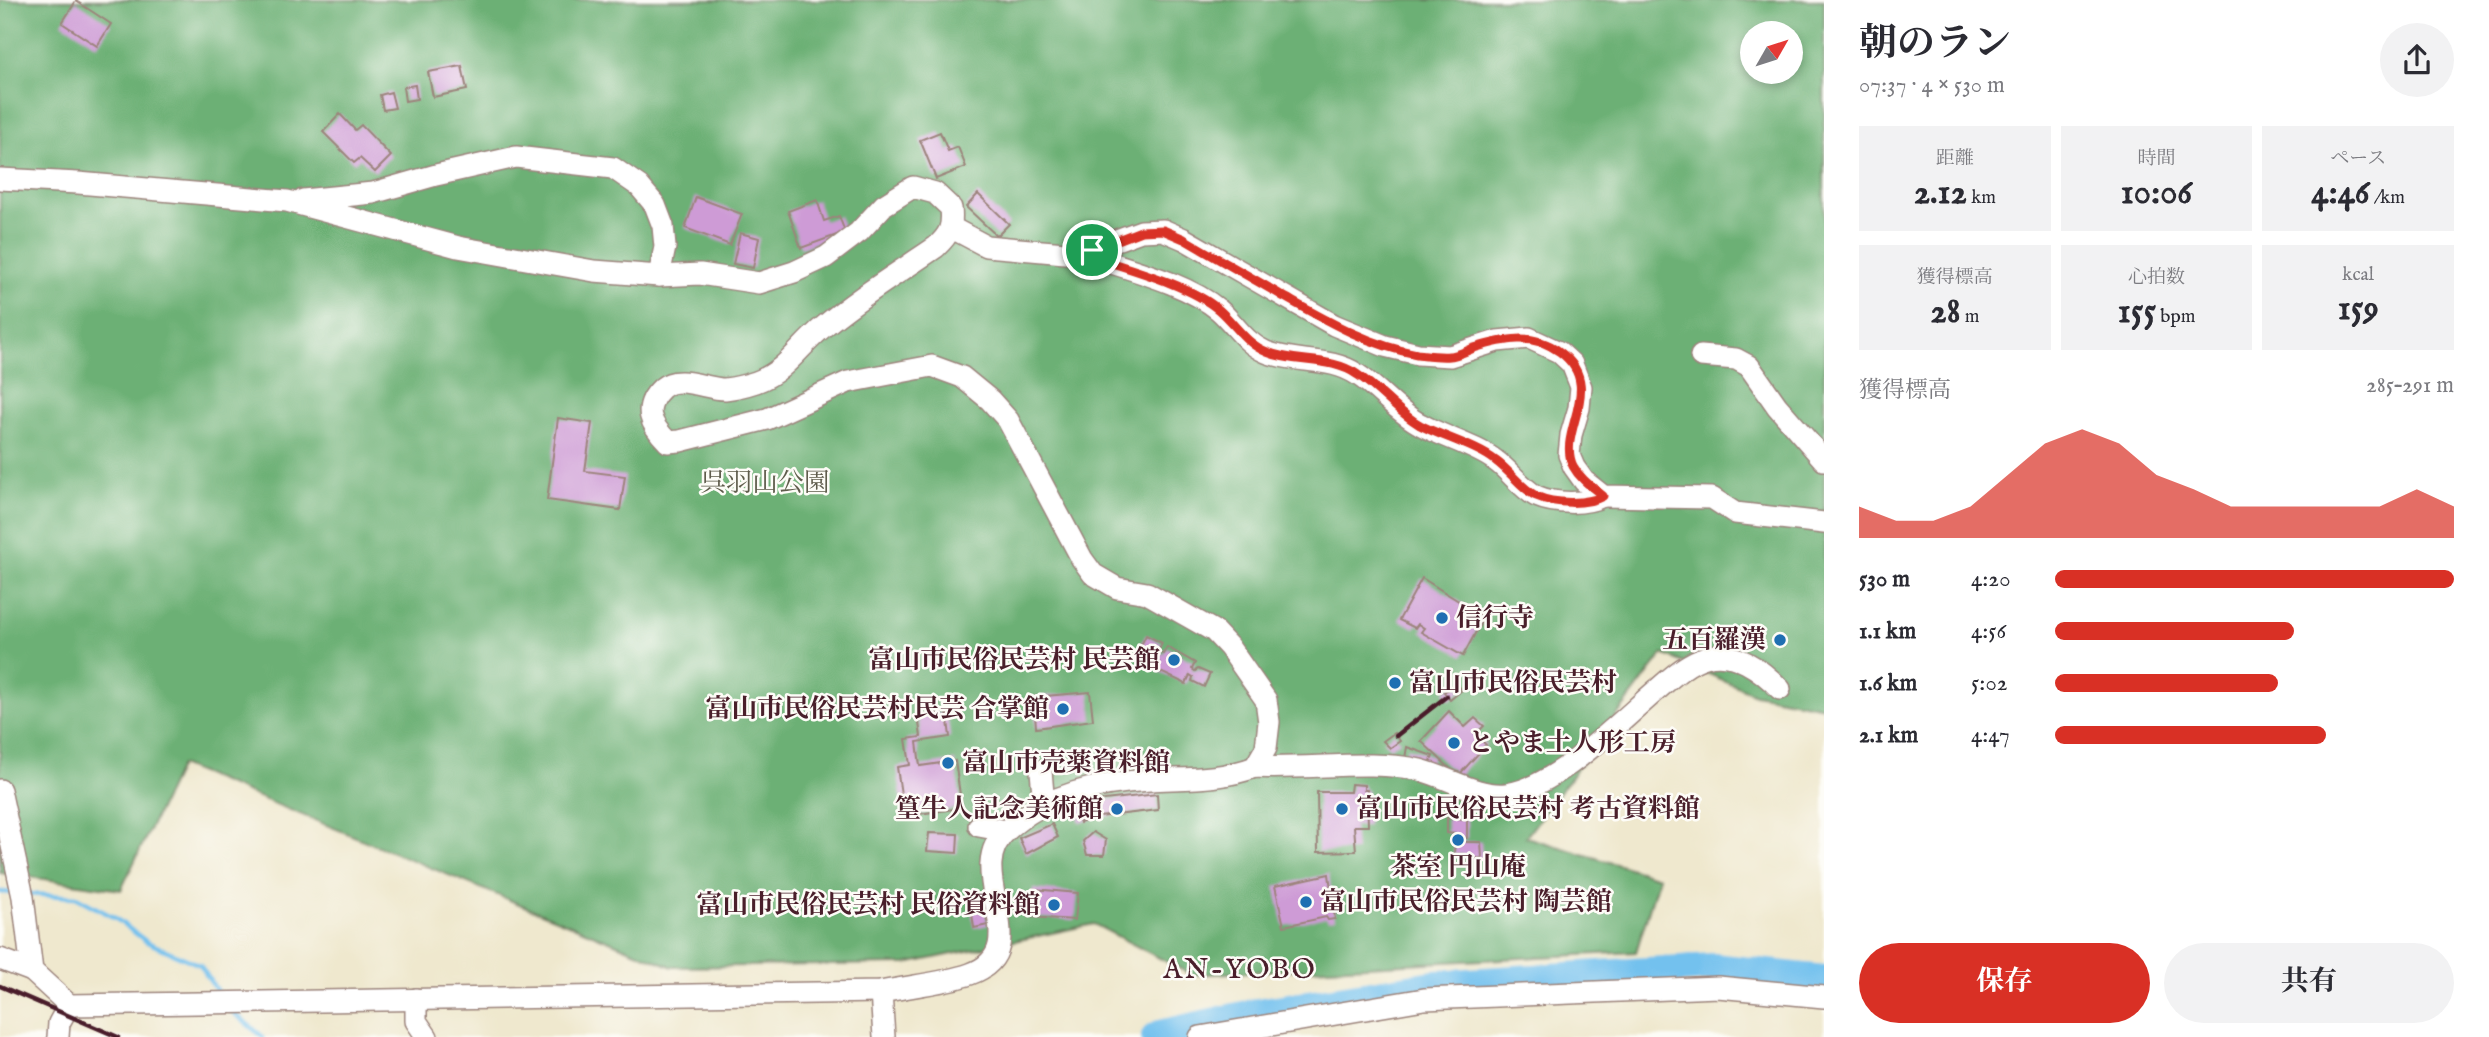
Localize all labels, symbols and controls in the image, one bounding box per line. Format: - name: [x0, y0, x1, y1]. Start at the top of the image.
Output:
- north arrow: [1740, 21, 1802, 84]
- map controls: [1740, 21, 1803, 84]
- text: 朝のラン: [1859, 21, 2011, 69]
- button: share: [2380, 23, 2454, 97]
- text: 07:37 · 4 × 530 m: [1859, 71, 2005, 100]
- text: 距離: [1936, 147, 1974, 171]
- text: 時間: [2137, 147, 2176, 171]
- text: ペース: [2330, 147, 2386, 171]
- text: 2.12: [1914, 171, 1967, 216]
- text: 10:06: [2121, 171, 2192, 216]
- text: 4:46: [2311, 171, 2370, 216]
- text: km: [1967, 186, 1996, 210]
- text: /km: [2370, 186, 2405, 210]
- pin: [1062, 220, 1122, 280]
- icon: arrive: [1073, 231, 1111, 269]
- text: kcal: [2342, 263, 2374, 287]
- text: 獲得標高: [1917, 266, 1993, 290]
- text: 心拍数: [2128, 266, 2185, 290]
- text: 159: [2338, 287, 2379, 332]
- text: 28: [1930, 290, 1960, 335]
- text: 155: [2118, 290, 2156, 335]
- text: m: [1960, 305, 1979, 329]
- text: bpm: [2156, 305, 2195, 329]
- text: 285–291 m: [2366, 371, 2454, 400]
- text: 獲得標高: [1859, 376, 1951, 405]
- park label: 呉羽山公園: [700, 467, 830, 500]
- text: 530 m: [1859, 565, 1910, 594]
- text: 4:20: [1971, 565, 2010, 594]
- place label: 信行寺: [1456, 602, 1534, 635]
- marker: 信行寺: [1434, 610, 1450, 626]
- text: 1.1 km: [1859, 617, 1916, 646]
- text: 4:56: [1971, 617, 2006, 646]
- place label: 五百羅漢: [1662, 624, 1766, 657]
- marker: 五百羅漢: [1772, 632, 1788, 648]
- place label: 富山市民俗民芸村 民芸館: [868, 644, 1160, 677]
- marker: 富山市民俗民芸村 民芸館: [1166, 652, 1182, 668]
- place label: 富山市民俗民芸村: [1409, 667, 1617, 700]
- text: 1.6 km: [1859, 669, 1917, 698]
- text: 5:02: [1971, 669, 2008, 698]
- marker: 富山市民俗民芸村: [1387, 675, 1403, 691]
- place label: 富山市民俗民芸村民芸 合掌館: [705, 693, 1049, 726]
- marker: 富山市民俗民芸村民芸 合掌館: [1055, 701, 1071, 717]
- text: 2.1 km: [1859, 721, 1918, 750]
- text: 4:47: [1971, 721, 2010, 750]
- place label: とやま土人形工房: [1468, 727, 1676, 760]
- marker: とやま土人形工房: [1446, 735, 1462, 751]
- place label: 富山市売薬資料館: [962, 747, 1170, 780]
- marker: 富山市売薬資料館: [940, 755, 956, 771]
- place label: 篁牛人記念美術館: [895, 793, 1103, 826]
- place label: 富山市民俗民芸村 考古資料館: [1356, 793, 1700, 826]
- marker: 篁牛人記念美術館: [1109, 801, 1125, 817]
- marker: 富山市民俗民芸村 考古資料館: [1334, 801, 1350, 817]
- marker: 茶室 円山庵: [1450, 832, 1466, 848]
- place label: 茶室 円山庵: [1390, 851, 1526, 884]
- place label: 富山市民俗民芸村 陶芸館: [1320, 886, 1612, 919]
- place label: 富山市民俗民芸村 民俗資料館: [696, 889, 1040, 922]
- marker: 富山市民俗民芸村 陶芸館: [1298, 894, 1314, 910]
- marker: 富山市民俗民芸村 民俗資料館: [1046, 897, 1062, 913]
- button: 保存: [1859, 943, 2150, 1023]
- button: 共有: [2164, 943, 2454, 1023]
- district label: AN-YOBO: [1162, 953, 1317, 988]

